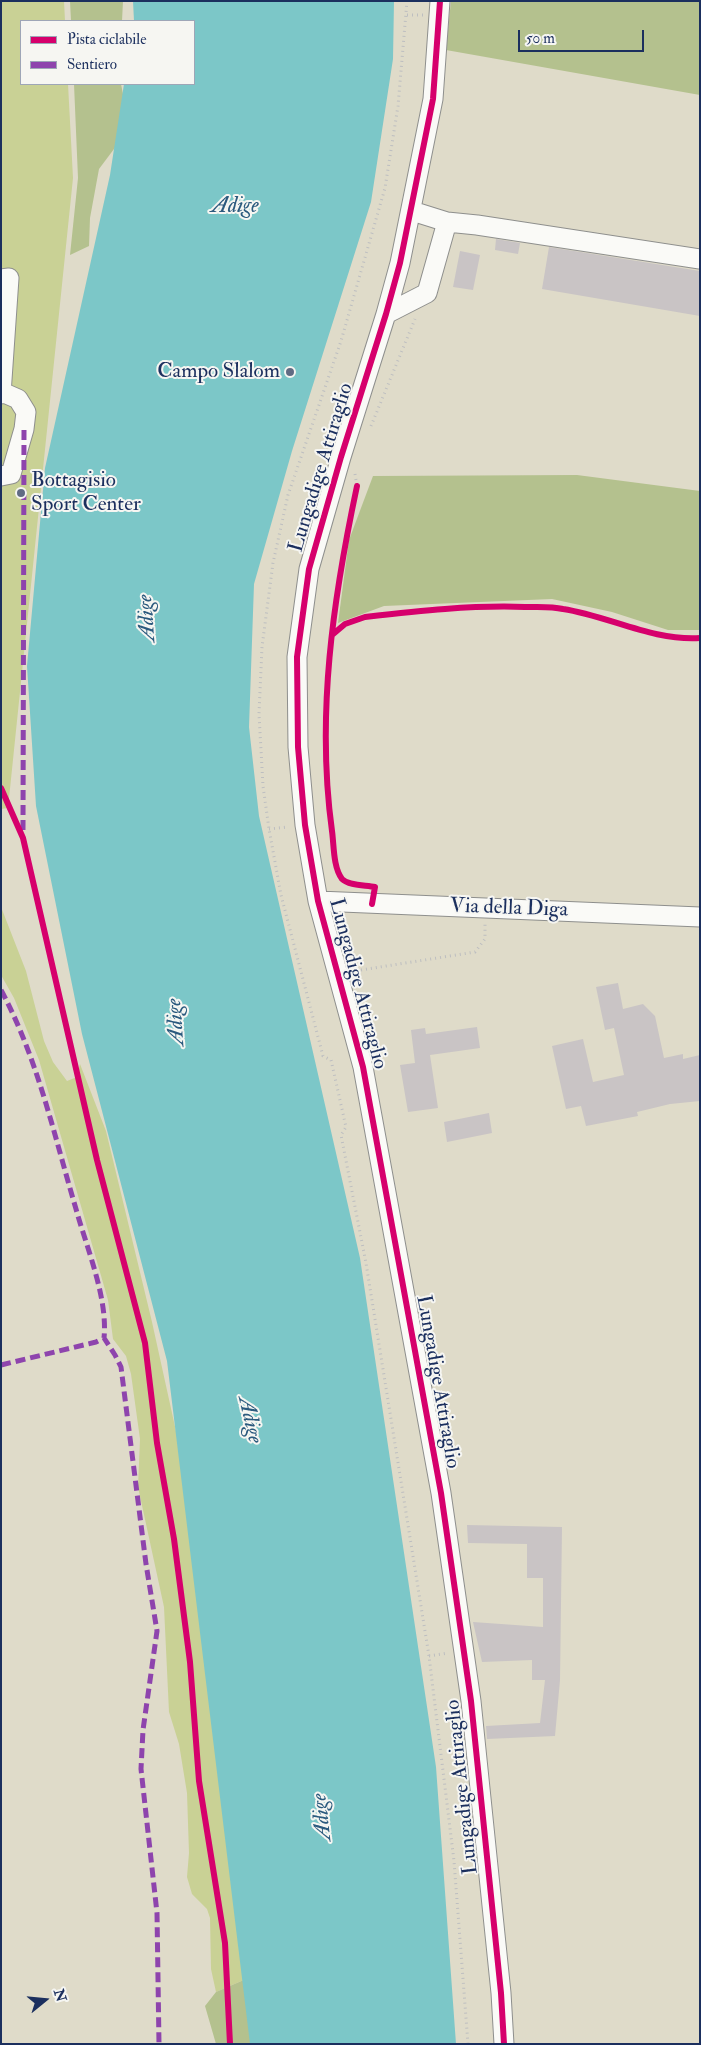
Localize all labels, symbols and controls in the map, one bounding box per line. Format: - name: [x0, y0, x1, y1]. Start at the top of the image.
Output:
- legend: [20, 20, 195, 85]
- scale bar: [521, 20, 647, 52]
- text: 50 m: [526, 29, 555, 48]
- text: Pista ciclabile: [67, 30, 146, 49]
- text: Sentiero: [67, 55, 117, 74]
- water label: Adige: [211, 194, 259, 220]
- place label: Campo Slalom: [157, 359, 280, 385]
- marker: Campo Slalom: [284, 366, 296, 378]
- street label: Lungadige Attiraglio: [284, 380, 360, 556]
- place label: Bottagisio Sport Center: [31, 468, 141, 518]
- marker: Bottagisio Sport Center: [15, 487, 27, 499]
- water label: Adige: [133, 593, 163, 643]
- street label: Via della Diga: [450, 894, 568, 924]
- street label: Lungadige Attiraglio: [322, 896, 392, 1072]
- water label: Adige: [162, 997, 192, 1047]
- street label: Lungadige Attiraglio: [409, 1293, 465, 1471]
- water label: Adige: [231, 1394, 267, 1446]
- street label: Lungadige Attiraglio: [441, 1698, 485, 1876]
- water label: Adige: [307, 1792, 339, 1842]
- north arrow: [20, 1975, 70, 2025]
- text: N: [50, 1987, 70, 2004]

